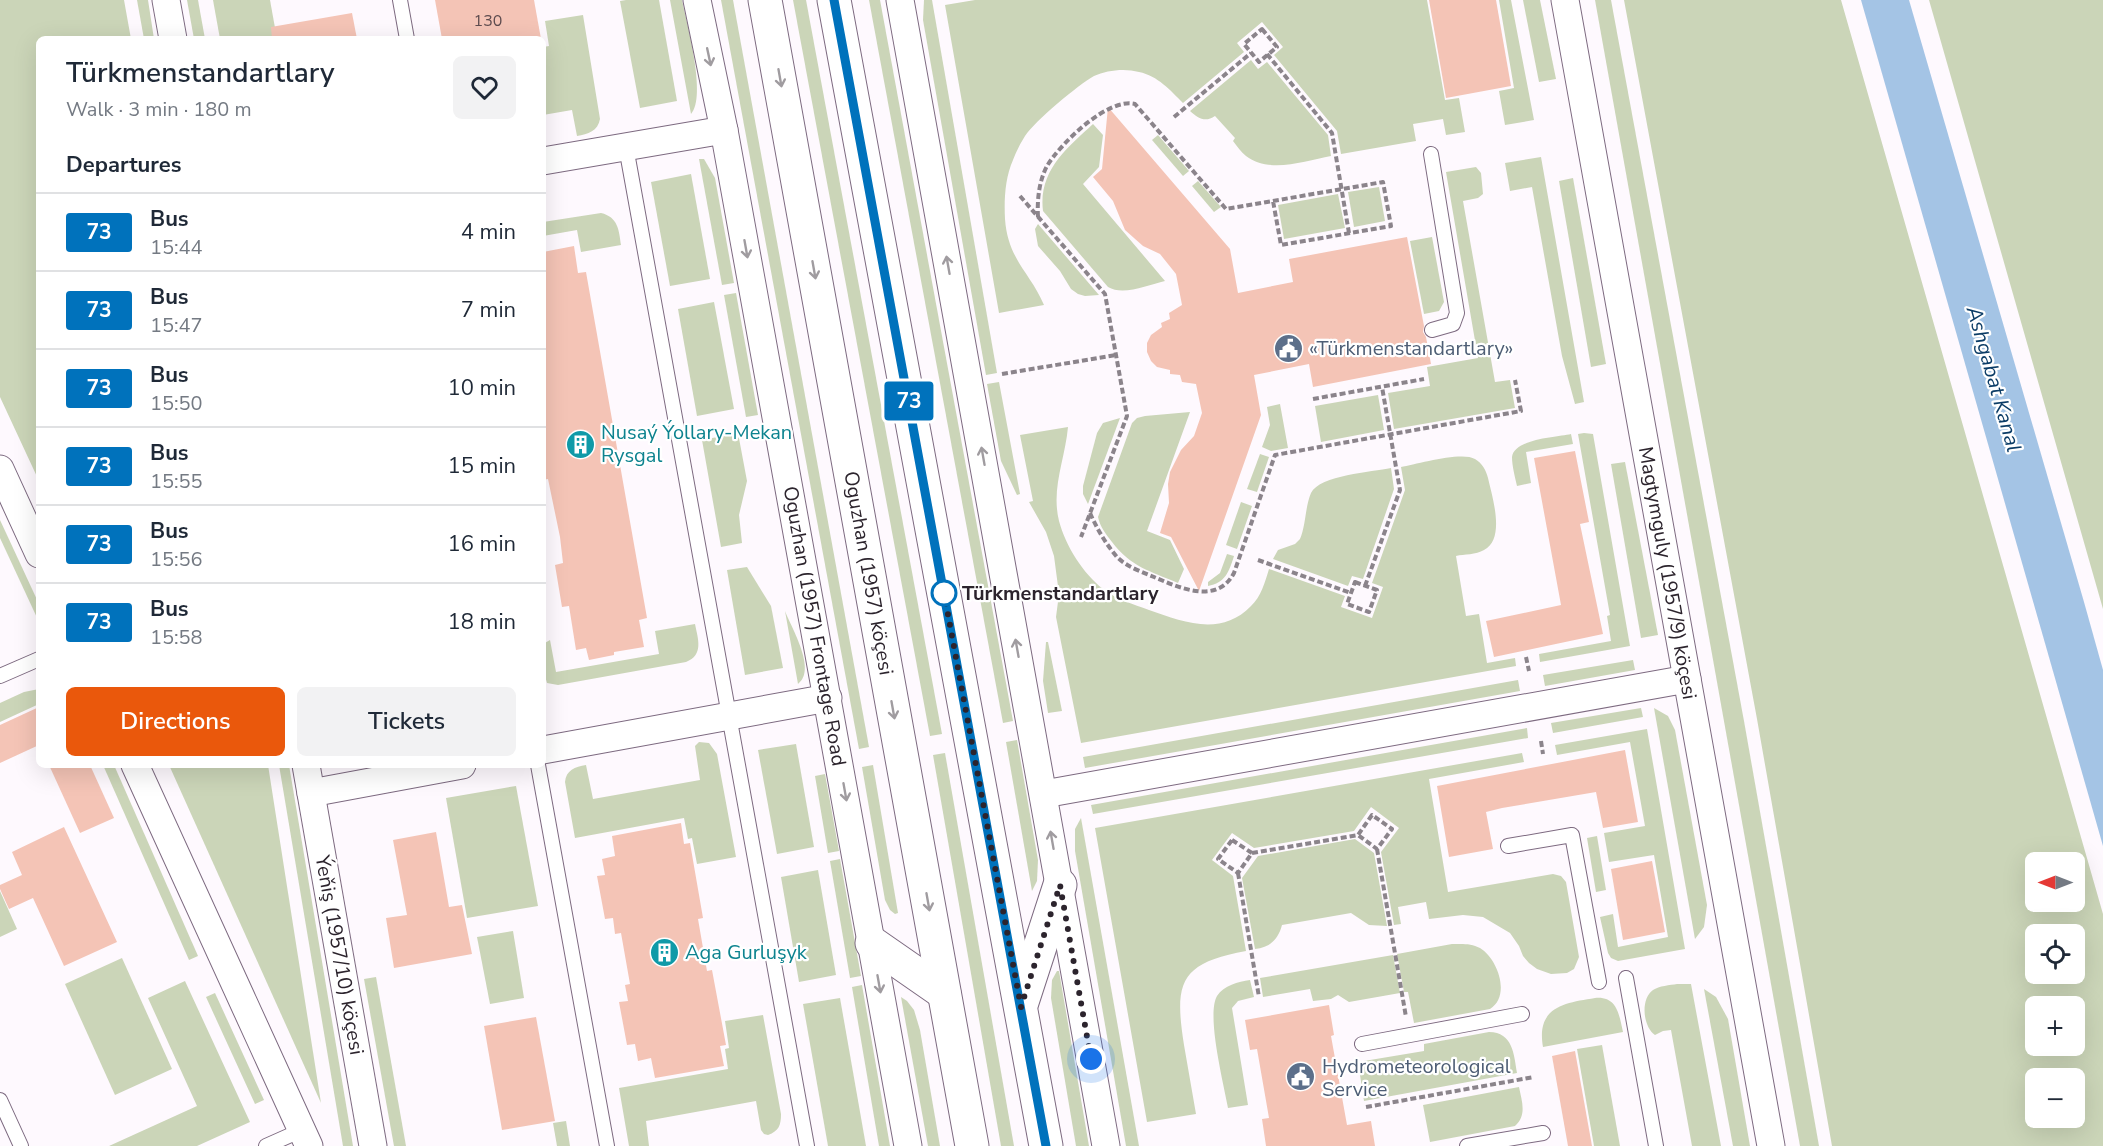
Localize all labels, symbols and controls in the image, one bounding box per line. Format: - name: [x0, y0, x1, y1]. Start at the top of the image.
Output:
- house number: 130: [474, 10, 502, 32]
- one-way arrow: [704, 47, 715, 67]
- text: Türkmenstandartlary: [66, 54, 335, 92]
- button: heart: [453, 56, 516, 119]
- one-way arrow: [774, 68, 785, 88]
- text: Walk · 3 min · 180 m: [66, 96, 252, 123]
- text: Departures: [66, 150, 181, 180]
- text: Bus: [150, 204, 189, 234]
- text: 4 min: [461, 217, 516, 247]
- text: 73: [86, 218, 112, 246]
- text: 15:44: [150, 234, 203, 261]
- one-way arrow: [741, 239, 752, 258]
- one-way arrow: [942, 255, 953, 275]
- one-way arrow: [809, 260, 820, 279]
- text: Bus: [150, 282, 189, 312]
- text: 7 min: [461, 295, 516, 325]
- text: 73: [86, 296, 112, 324]
- water label: Ashgabat Kanal: [1960, 302, 2028, 455]
- text: 15:47: [150, 312, 203, 339]
- public building icon: «Türkmenstandartlary»: [1272, 332, 1304, 364]
- place label: «Türkmenstandartlary»: [1309, 335, 1513, 362]
- text: Bus: [150, 360, 189, 390]
- text: 10 min: [448, 373, 516, 403]
- text: 73: [86, 374, 112, 402]
- line badge: 73: [882, 382, 936, 420]
- text: 73: [896, 387, 922, 415]
- text: 15:50: [150, 390, 203, 417]
- place label: Nusaý Ýollary-Mekan Rysgal: [601, 419, 792, 469]
- building icon: Nusaý Ýollary-Mekan Rysgal: [564, 428, 596, 460]
- text: Bus: [150, 438, 189, 468]
- street label: Magtymguly (1957/9) köçesi: [1632, 445, 1703, 702]
- one-way arrow: [977, 447, 988, 467]
- text: 15 min: [448, 451, 516, 481]
- text: 73: [86, 452, 112, 480]
- text: 15:55: [150, 468, 203, 495]
- street label: Oguzhan (1957) köçesi: [837, 469, 900, 677]
- street label: Oguzhan (1957) Frontage Road: [777, 484, 852, 768]
- text: Bus: [150, 516, 189, 546]
- text: 16 min: [448, 529, 516, 559]
- text: 73: [86, 530, 112, 558]
- text: 15:56: [150, 546, 203, 573]
- marker: Türkmenstandartlary: [931, 580, 957, 606]
- place label: Türkmenstandartlary: [962, 580, 1159, 607]
- text: Bus: [150, 594, 189, 624]
- text: 18 min: [448, 607, 516, 637]
- text: 73: [86, 608, 112, 636]
- text: 15:58: [150, 624, 203, 651]
- one-way arrow: [1012, 639, 1023, 659]
- button: Directions: [66, 687, 285, 756]
- button: Tickets: [297, 687, 516, 756]
- one-way arrow: [888, 700, 899, 719]
- one-way arrow: [840, 781, 851, 801]
- one-way arrow: [1046, 831, 1057, 851]
- street label: Ýeňiş (1957/10) köçesi: [308, 852, 370, 1057]
- north arrow: [2025, 852, 2085, 912]
- map controls: [2025, 852, 2085, 1128]
- one-way arrow: [923, 892, 934, 911]
- button: locate: [2025, 924, 2085, 984]
- building icon: Aga Gurluşyk: [648, 936, 680, 968]
- place label: Aga Gurluşyk: [685, 939, 808, 966]
- one-way arrow: [874, 973, 885, 993]
- button: +: [2025, 996, 2085, 1056]
- your location: [1076, 1044, 1106, 1074]
- place label: Hydrometeorological Service: [1322, 1053, 1511, 1103]
- public building icon: Hydrometeorological Service: [1285, 1061, 1317, 1093]
- button: −: [2025, 1068, 2085, 1128]

